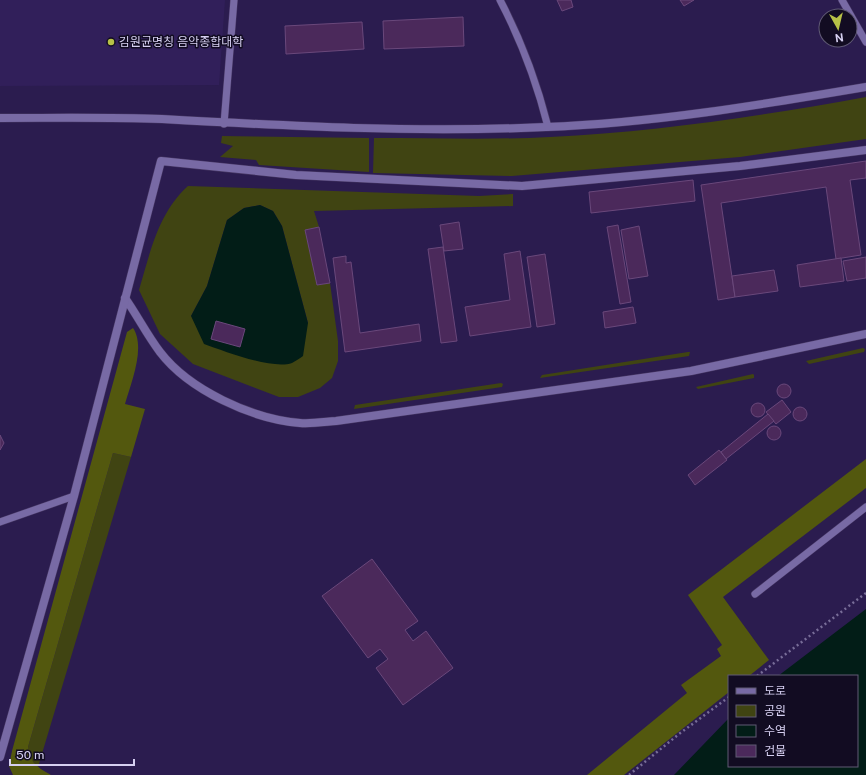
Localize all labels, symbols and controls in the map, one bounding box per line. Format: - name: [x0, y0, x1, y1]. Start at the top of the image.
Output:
- north arrow: [818, 8, 858, 48]
- text: N: [834, 31, 844, 44]
- place label: 김원균명칭 음악종합대학: [119, 35, 243, 49]
- marker: 김원균명칭 음악종합대학: [106, 37, 116, 47]
- legend: [728, 675, 858, 767]
- text: 도로: [764, 684, 786, 698]
- text: 공원: [764, 704, 786, 718]
- text: 수역: [764, 724, 786, 738]
- scale bar: [10, 741, 134, 767]
- text: 건물: [764, 744, 786, 758]
- text: 50 m: [16, 748, 44, 762]

